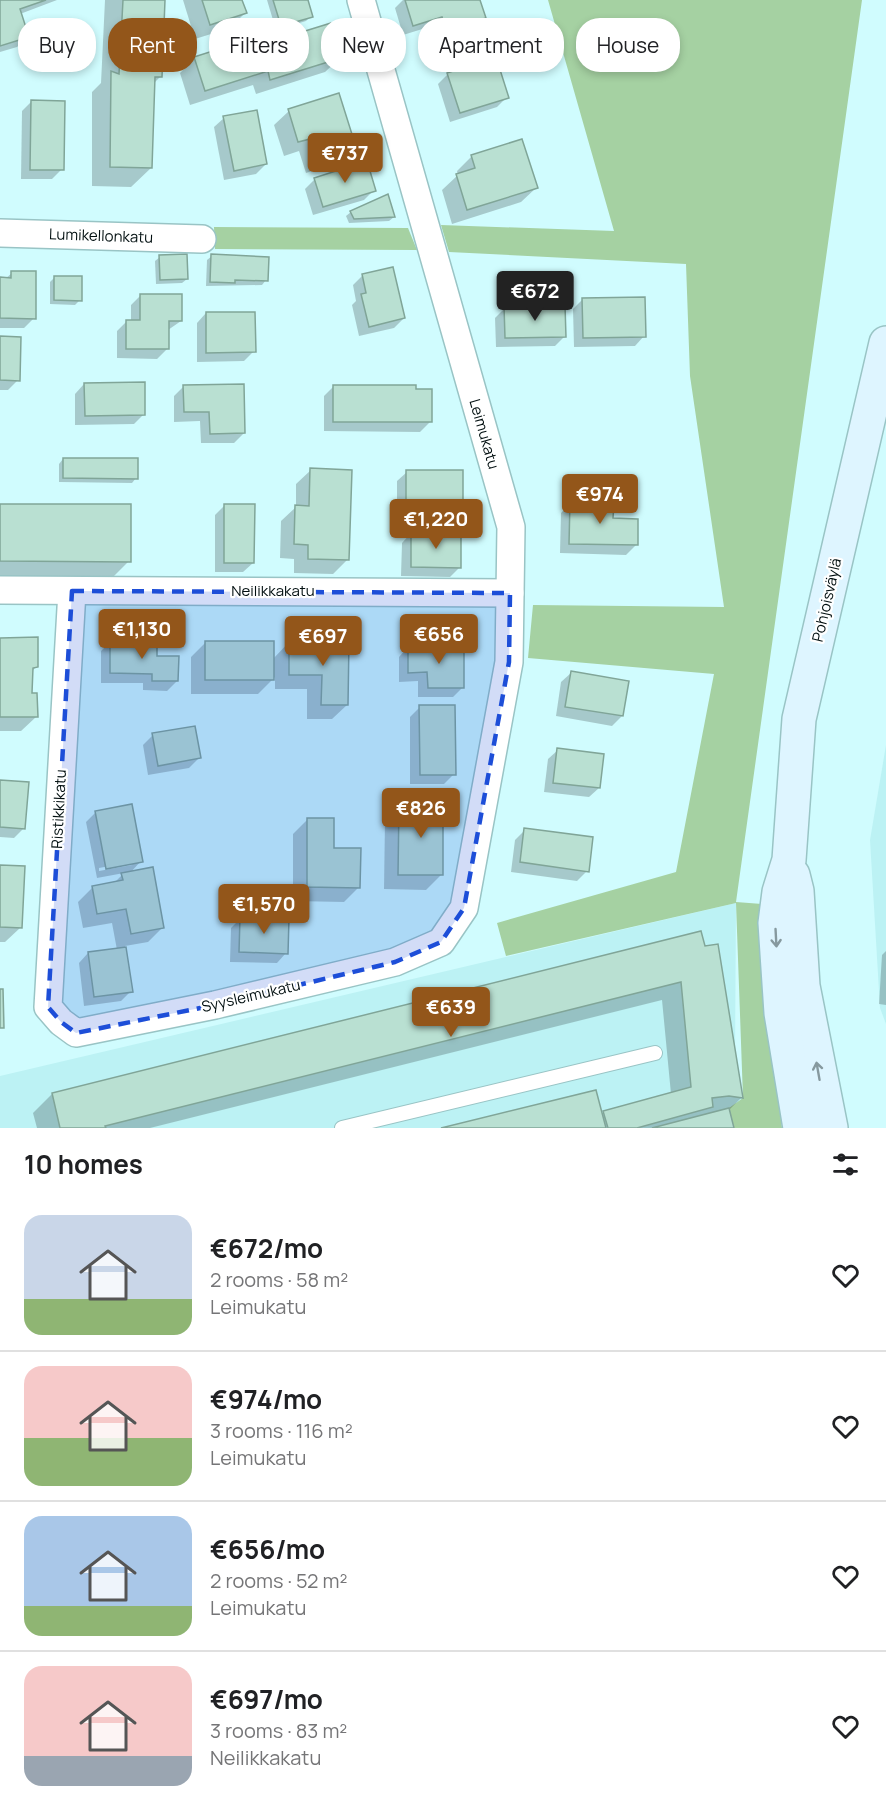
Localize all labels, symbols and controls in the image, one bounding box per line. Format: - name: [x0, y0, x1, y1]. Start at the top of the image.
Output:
- chip: Buy: [18, 18, 96, 72]
- chip: Rent: [108, 18, 197, 72]
- chip: Filters: [209, 18, 309, 72]
- chip: New: [321, 18, 406, 72]
- chip: Apartment: [418, 18, 564, 72]
- chip: House: [576, 18, 680, 72]
- pin: €737: [309, 133, 381, 184]
- text: €737: [322, 139, 368, 166]
- street label: Lumikellonkatu: [49, 223, 154, 248]
- pin: €672: [499, 271, 571, 322]
- text: €672: [511, 277, 559, 304]
- street label: Leimukatu: [464, 396, 505, 471]
- pin: €974: [564, 474, 636, 525]
- text: €974: [576, 480, 624, 507]
- pin: €1,220: [387, 499, 485, 550]
- text: €1,220: [404, 505, 468, 532]
- street label: Pohjoisväylä: [807, 556, 846, 644]
- street label: Neilikkakatu: [231, 580, 315, 601]
- pin: €1,130: [93, 609, 191, 660]
- pin: €656: [403, 614, 475, 665]
- text: €1,130: [113, 615, 171, 642]
- pin: €697: [287, 616, 359, 667]
- text: €656: [414, 620, 464, 647]
- text: €697: [299, 622, 347, 649]
- street label: Ristikkikatu: [46, 769, 71, 849]
- pin: €826: [385, 788, 457, 839]
- text: €826: [396, 794, 446, 821]
- pin: €1,570: [215, 884, 313, 935]
- text: €1,570: [232, 890, 296, 917]
- one-way arrow: [771, 928, 782, 948]
- street label: Syysleimukatu: [199, 974, 302, 1017]
- pin: €639: [415, 987, 487, 1038]
- text: €639: [426, 993, 476, 1020]
- one-way arrow: [812, 1062, 823, 1081]
- text: 10 homes: [24, 1146, 143, 1182]
- icon: filters: [829, 1148, 862, 1181]
- text: €672/mo: [210, 1230, 323, 1266]
- icon: home: [72, 1239, 144, 1311]
- icon: heart: [829, 1259, 862, 1292]
- text: 2 rooms · 58 m²: [210, 1266, 348, 1293]
- text: Leimukatu: [210, 1293, 306, 1320]
- text: €974/mo: [210, 1381, 322, 1417]
- icon: home: [72, 1390, 144, 1462]
- icon: heart: [829, 1410, 862, 1443]
- text: 3 rooms · 116 m²: [210, 1417, 353, 1444]
- text: Leimukatu: [210, 1444, 306, 1471]
- text: €656/mo: [210, 1531, 325, 1567]
- icon: home: [72, 1540, 144, 1612]
- icon: heart: [829, 1560, 862, 1593]
- text: 2 rooms · 52 m²: [210, 1567, 347, 1594]
- text: Leimukatu: [210, 1594, 306, 1621]
- text: €697/mo: [210, 1681, 323, 1717]
- icon: home: [72, 1690, 144, 1762]
- icon: heart: [829, 1710, 862, 1743]
- text: 3 rooms · 83 m²: [210, 1717, 347, 1744]
- text: Neilikkakatu: [210, 1744, 321, 1771]

